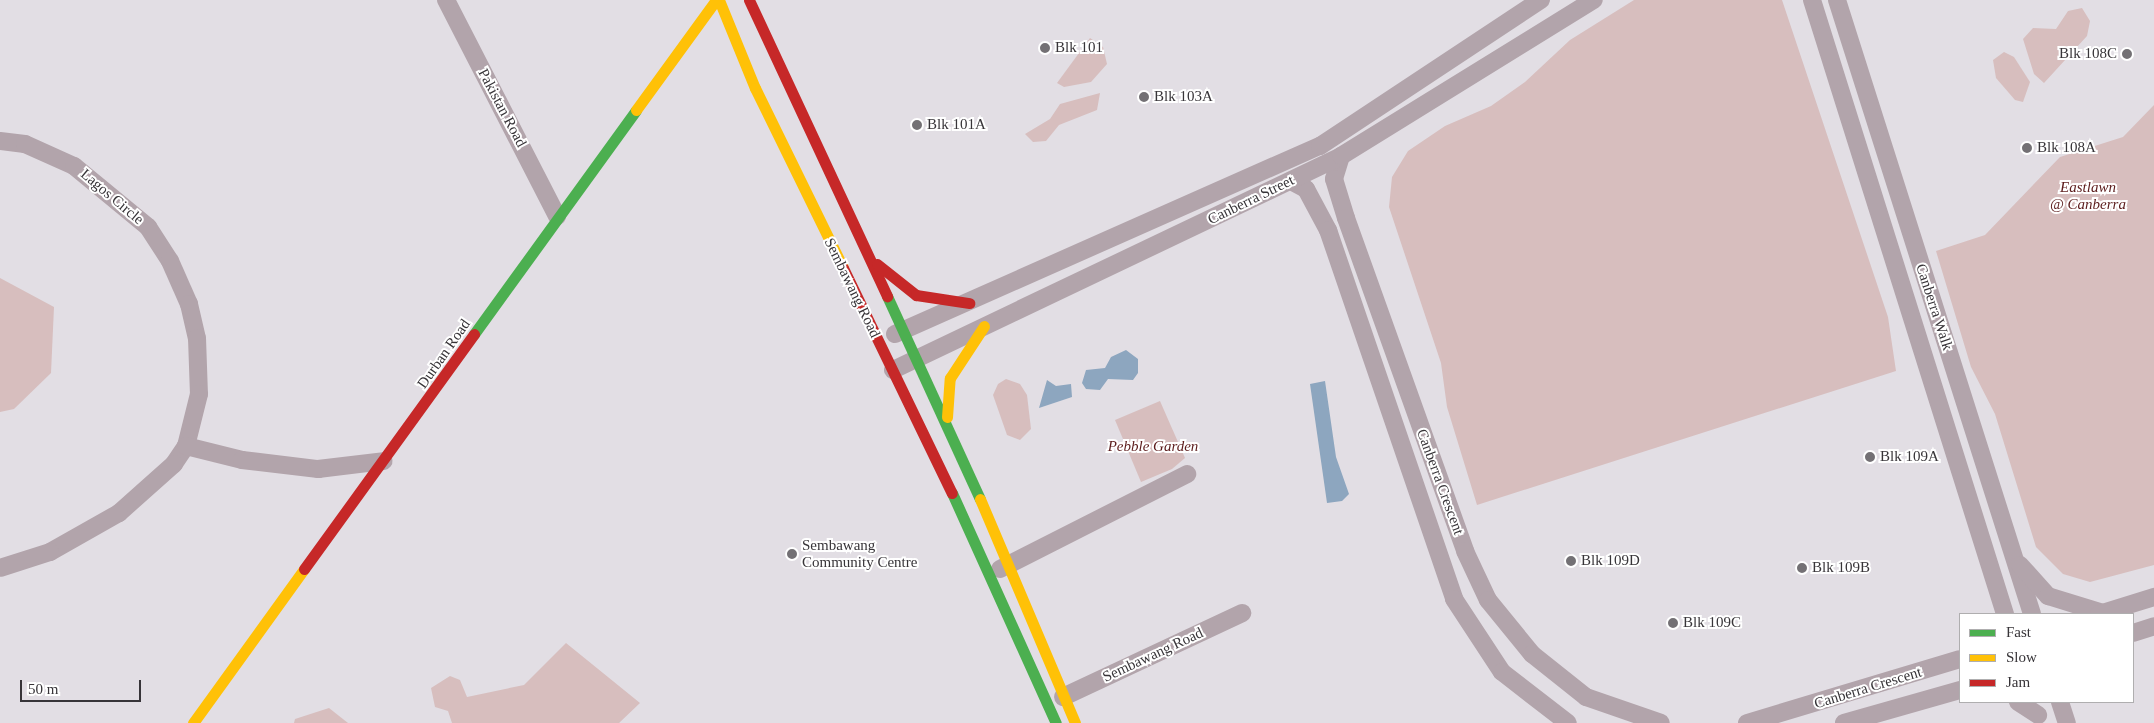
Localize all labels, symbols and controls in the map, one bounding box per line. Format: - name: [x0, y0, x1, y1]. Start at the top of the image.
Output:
- place label: Blk 101: [1055, 39, 1103, 57]
- marker: Blk 101: [1039, 42, 1051, 54]
- place label: Blk 108C: [2059, 45, 2117, 63]
- marker: Blk 108C: [2121, 48, 2133, 60]
- street label: Pakistan Road: [474, 66, 530, 150]
- place label: Blk 103A: [1154, 88, 1213, 106]
- marker: Blk 103A: [1138, 91, 1150, 103]
- place label: Blk 101A: [927, 116, 986, 134]
- marker: Blk 101A: [911, 119, 923, 131]
- place label: Blk 108A: [2037, 139, 2096, 157]
- marker: Blk 108A: [2021, 142, 2033, 154]
- street label: Lagos Circle: [77, 165, 147, 229]
- street label: Canberra Street: [1205, 171, 1297, 229]
- park label: Eastlawn @ Canberra: [2050, 178, 2126, 213]
- street label: Sembawang Road: [820, 235, 884, 341]
- street label: Canberra Walk: [1912, 261, 1956, 353]
- street label: Durban Road: [414, 316, 474, 392]
- street label: Canberra Crescent: [1413, 427, 1467, 537]
- park label: Pebble Garden: [1108, 438, 1198, 456]
- place label: Blk 109A: [1880, 448, 1939, 466]
- marker: Blk 109A: [1864, 451, 1876, 463]
- place label: Sembawang Community Centre: [802, 536, 917, 571]
- marker: Sembawang Community Centre: [786, 548, 798, 560]
- place label: Blk 109D: [1581, 552, 1640, 570]
- marker: Blk 109D: [1565, 555, 1577, 567]
- place label: Blk 109B: [1812, 559, 1870, 577]
- marker: Blk 109B: [1796, 562, 1808, 574]
- legend: [1959, 613, 2134, 703]
- place label: Blk 109C: [1683, 614, 1741, 632]
- marker: Blk 109C: [1667, 617, 1679, 629]
- street label: Sembawang Road: [1100, 624, 1206, 686]
- text: Fast: [2006, 624, 2031, 640]
- text: Slow: [2006, 649, 2037, 665]
- street label: Canberra Crescent: [1812, 663, 1924, 713]
- scale bar: [22, 670, 144, 702]
- text: Jam: [2006, 674, 2030, 690]
- text: 50 m: [28, 681, 58, 697]

